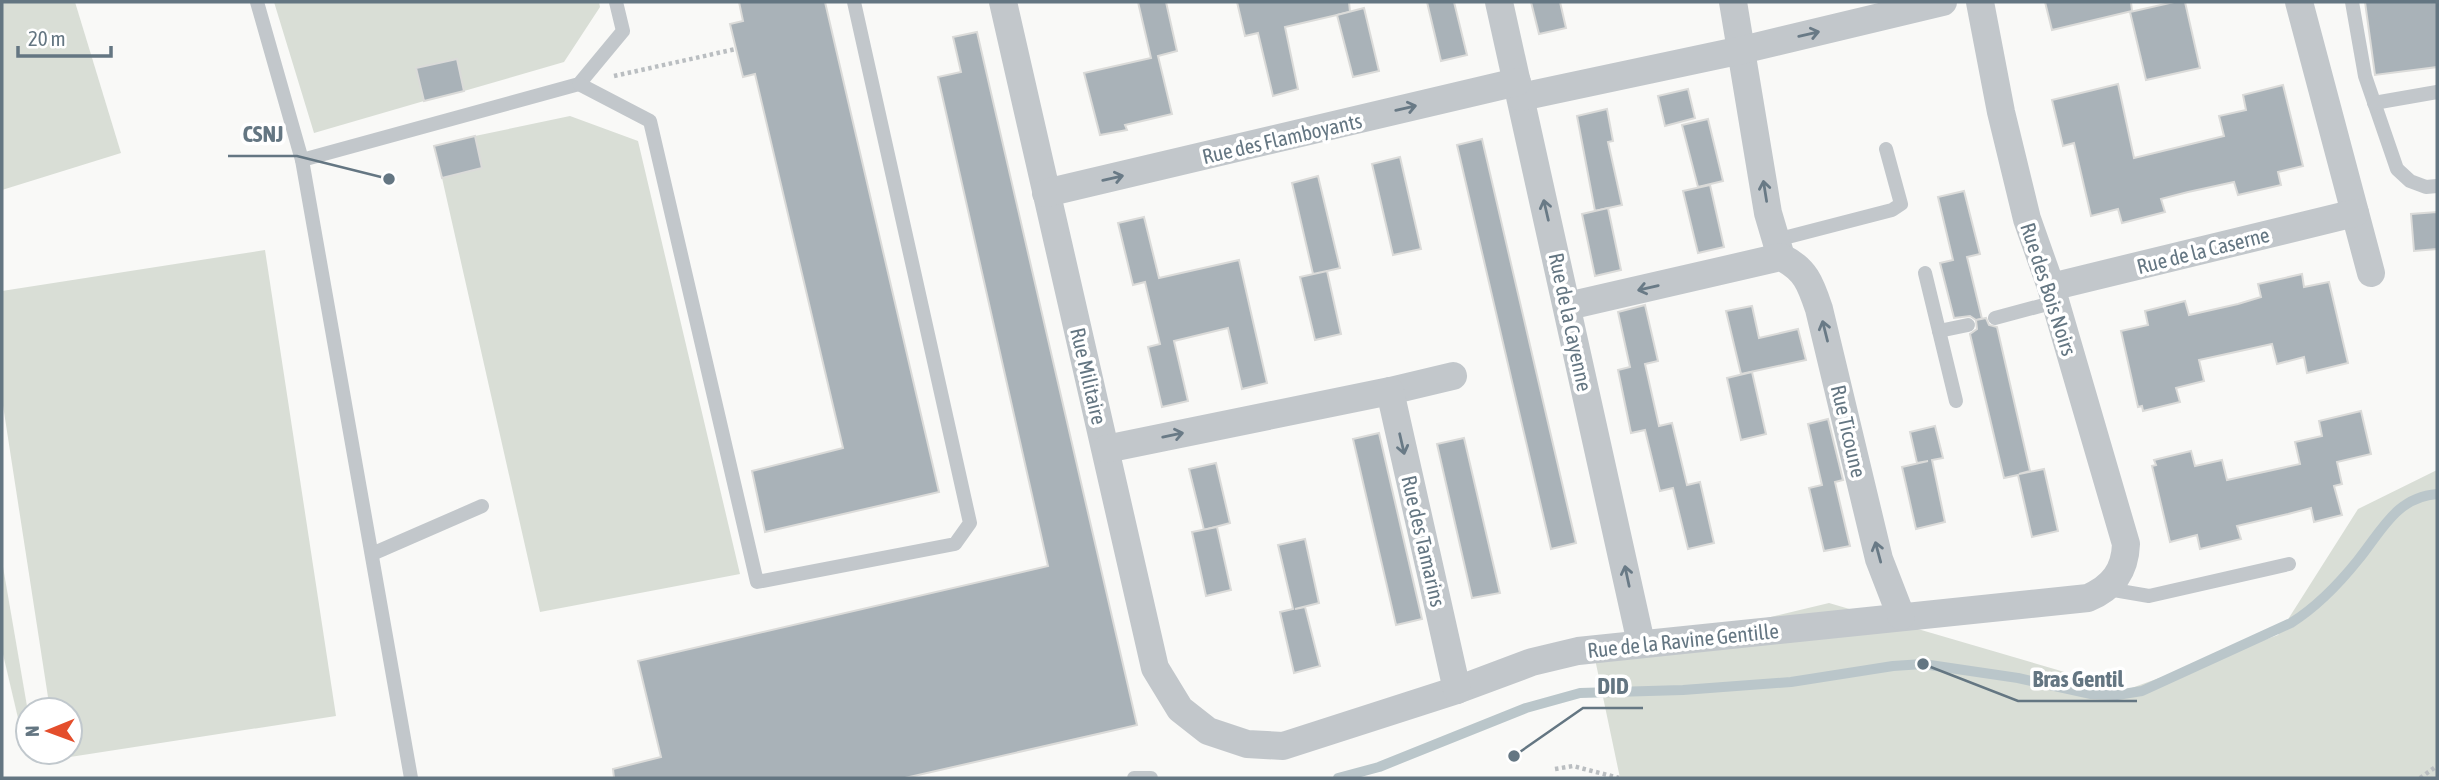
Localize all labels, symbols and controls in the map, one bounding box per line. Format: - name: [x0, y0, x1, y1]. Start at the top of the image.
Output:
- scale bar: [18, 14, 110, 58]
- text: 20 m: [28, 26, 66, 50]
- one-way arrow: [1797, 27, 1820, 40]
- one-way arrow: [1394, 101, 1417, 115]
- street label: Rue des Flamboyants: [1200, 108, 1364, 168]
- callout: CSNJ: [228, 112, 297, 156]
- text: CSNJ: [243, 121, 283, 147]
- one-way arrow: [1101, 171, 1124, 184]
- one-way arrow: [1758, 180, 1771, 203]
- one-way arrow: [1539, 199, 1553, 222]
- street label: Rue des Bois Noirs: [2016, 219, 2082, 359]
- street label: Rue de la Caserne: [2134, 222, 2272, 278]
- street label: Rue de la Cayenne: [1545, 251, 1597, 393]
- one-way arrow: [1637, 281, 1660, 295]
- one-way arrow: [1818, 320, 1831, 343]
- street label: Rue Militaire: [1066, 325, 1112, 427]
- street label: Rue Ticoune: [1827, 382, 1871, 480]
- one-way arrow: [1161, 428, 1184, 442]
- one-way arrow: [1396, 432, 1410, 455]
- street label: Rue des Tamarins: [1397, 473, 1451, 609]
- one-way arrow: [1871, 541, 1884, 564]
- one-way arrow: [1620, 565, 1633, 588]
- street label: Rue de la Ravine Gentille: [1586, 618, 1780, 662]
- callout: Bras Gentil: [2018, 657, 2137, 701]
- callout: DID: [1583, 664, 1643, 708]
- text: Bras Gentil: [2033, 666, 2124, 692]
- text: DID: [1597, 673, 1629, 699]
- north arrow: [14, 696, 84, 766]
- text: N: [21, 725, 43, 737]

